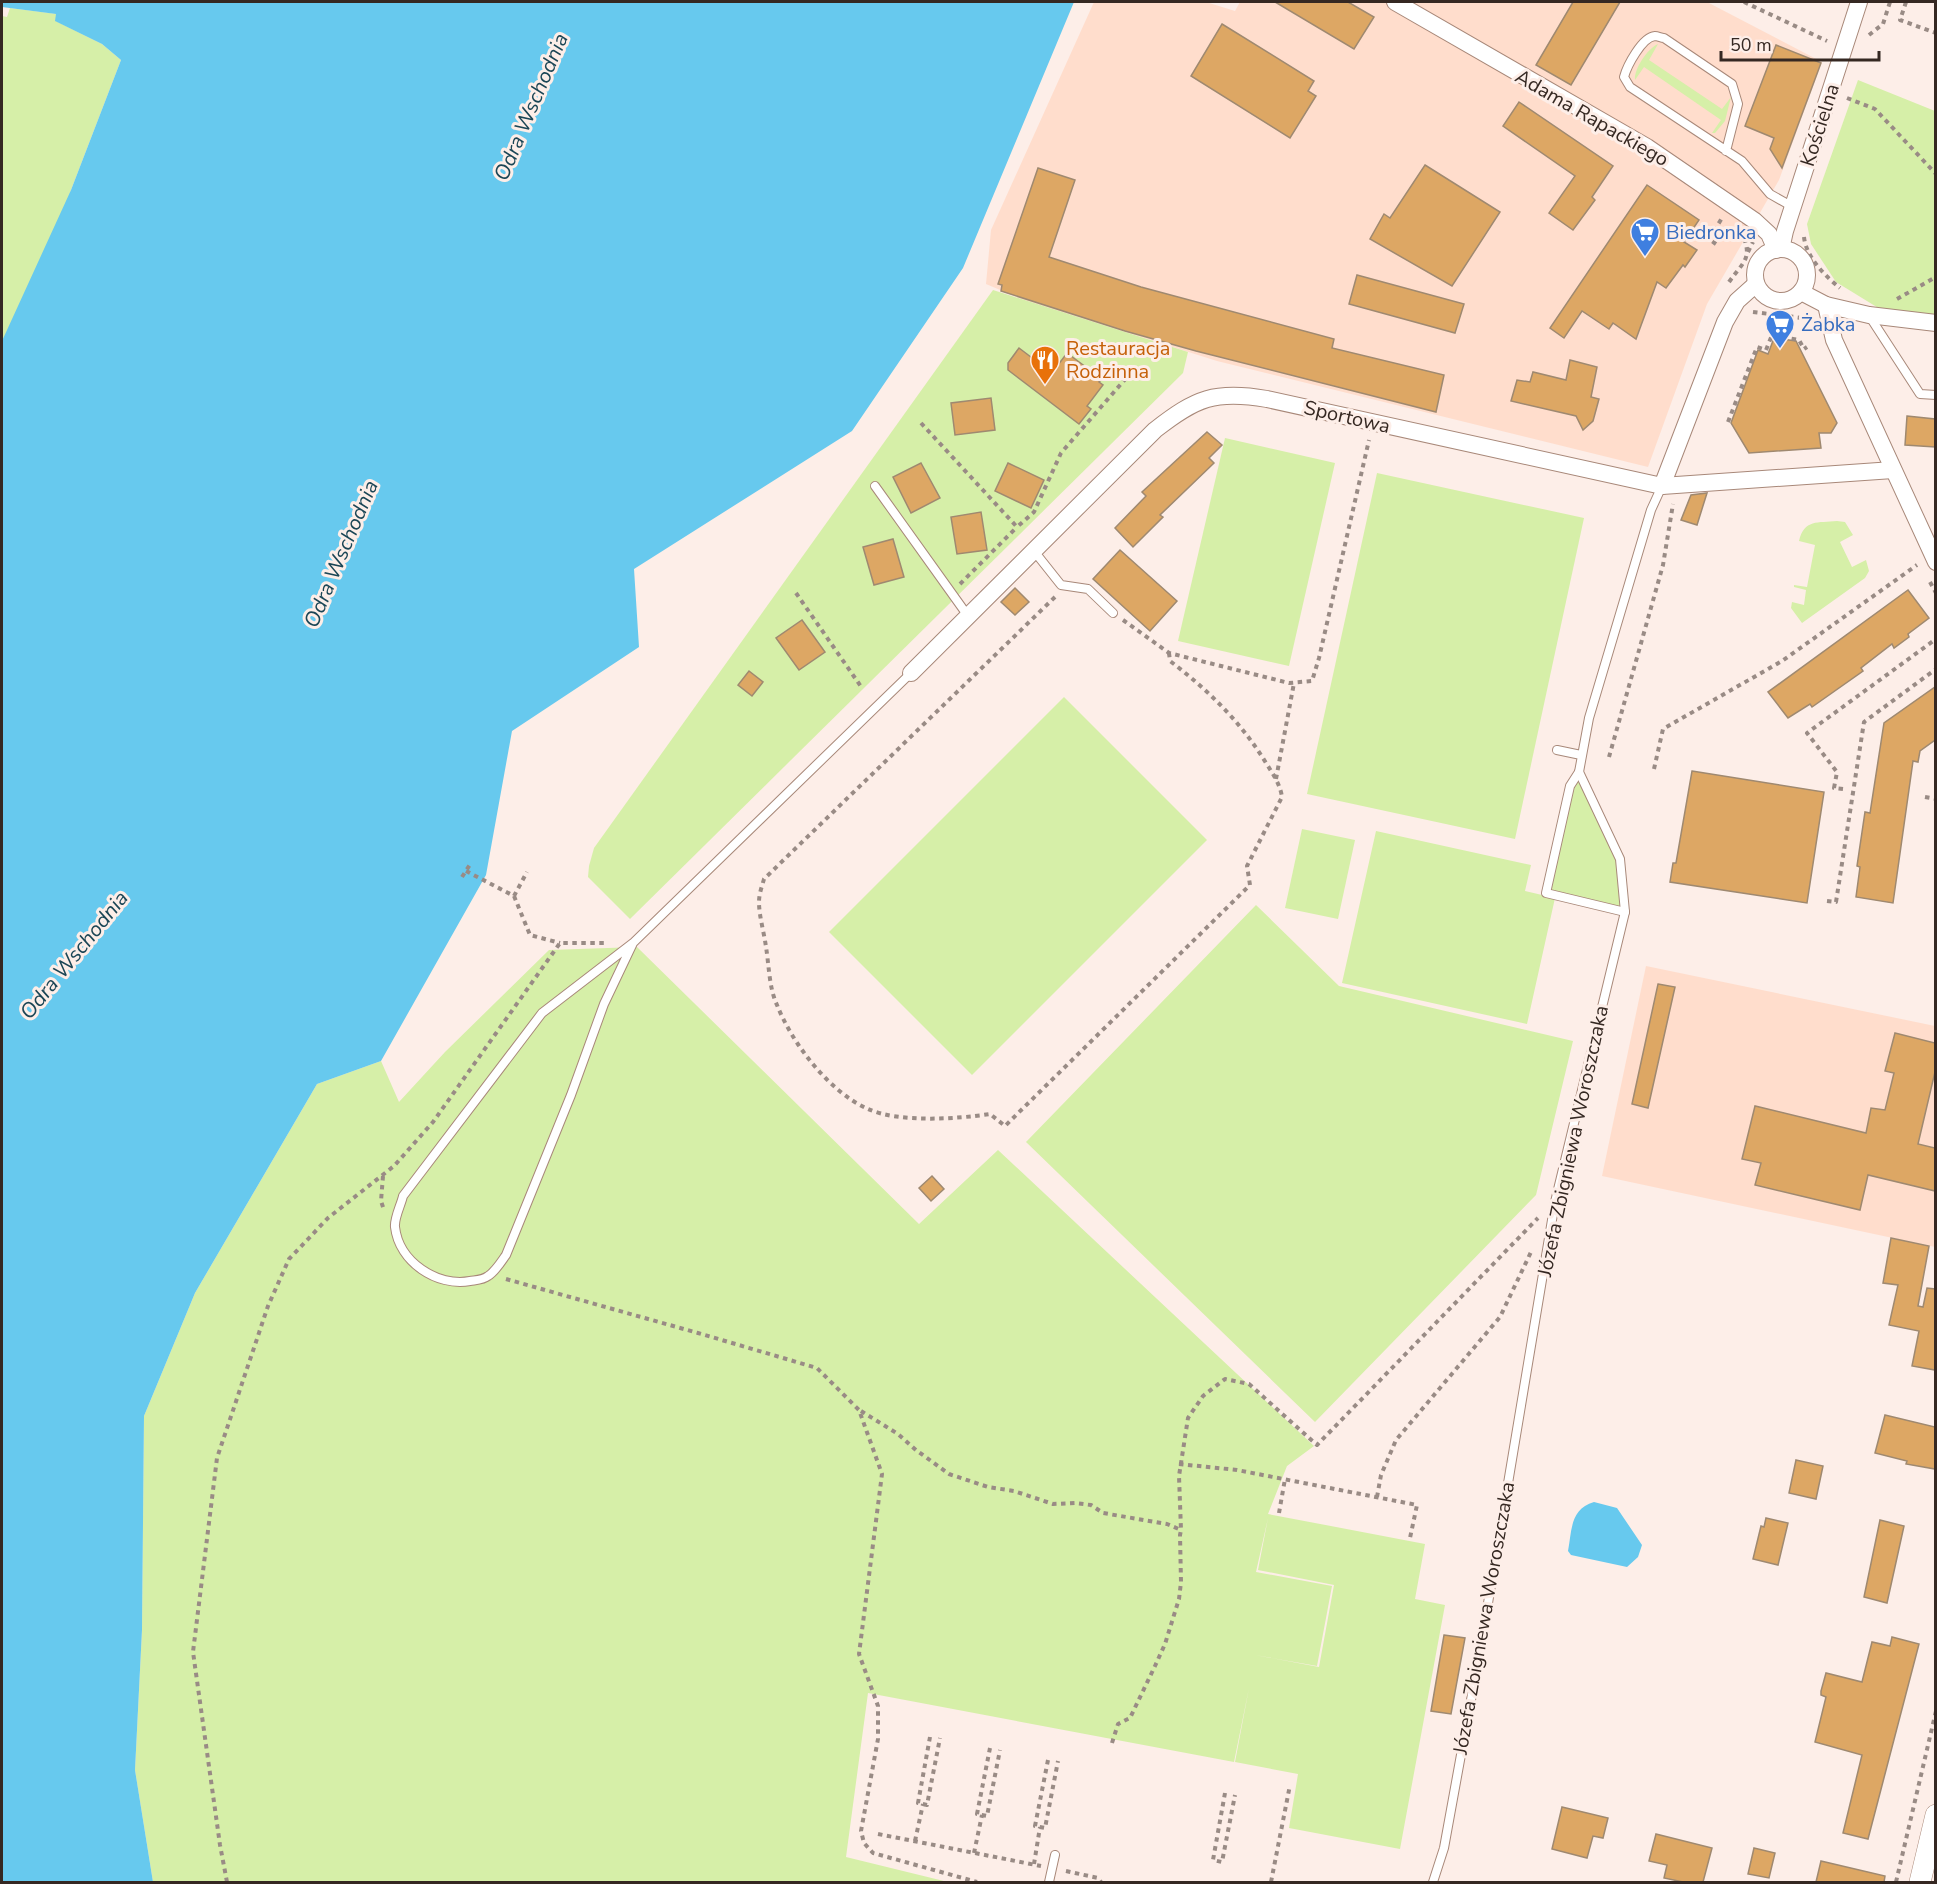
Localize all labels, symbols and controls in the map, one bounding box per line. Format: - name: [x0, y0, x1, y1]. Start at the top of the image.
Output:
- scale bar: [1721, 24, 1878, 62]
- water label: Odra Wschodnia: [487, 29, 575, 185]
- text: 50 m: [1730, 33, 1772, 57]
- street label: Adama Rapackiego: [1510, 63, 1674, 173]
- street label: Kościelna: [1794, 80, 1846, 170]
- supermarket icon: Biedronka: [1629, 216, 1661, 258]
- place label: Biedronka: [1666, 219, 1756, 246]
- supermarket icon: Żabka: [1764, 308, 1796, 350]
- place label: Żabka: [1801, 311, 1855, 338]
- place label: Restauracja Rodzinna: [1066, 335, 1170, 385]
- restaurant icon: Restauracja Rodzinna: [1029, 344, 1061, 386]
- street label: Sportowa: [1301, 394, 1393, 440]
- water label: Odra Wschodnia: [297, 476, 385, 632]
- water label: Odra Wschodnia: [13, 885, 135, 1025]
- street label: Józefa Zbigniewa Woroszczaka: [1531, 1003, 1615, 1280]
- street label: Józefa Zbigniewa Woroszczaka: [1447, 1480, 1521, 1757]

